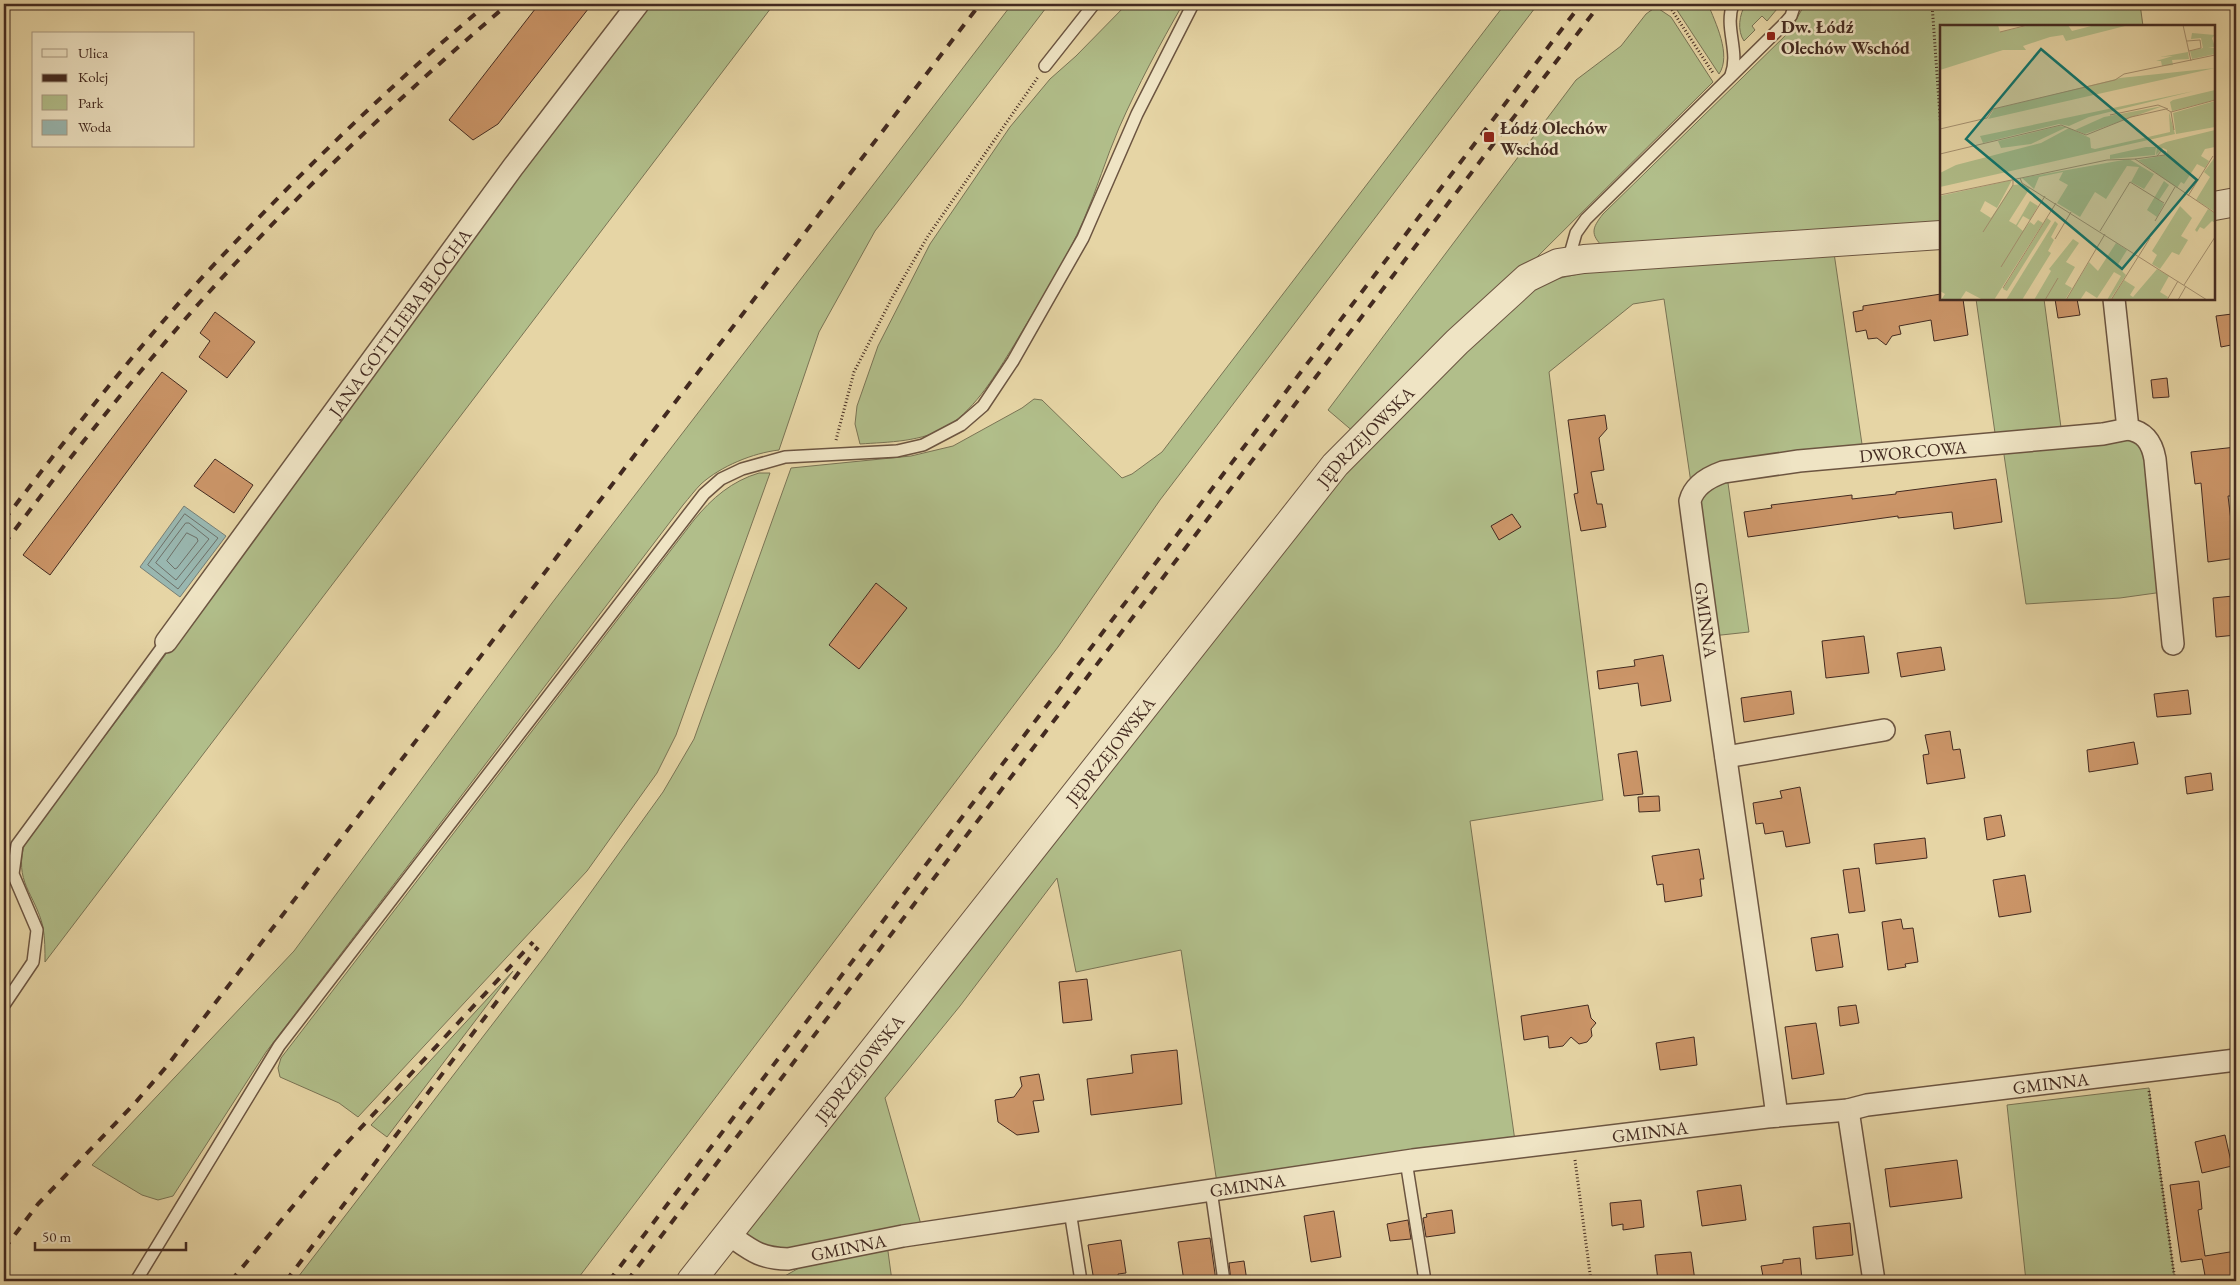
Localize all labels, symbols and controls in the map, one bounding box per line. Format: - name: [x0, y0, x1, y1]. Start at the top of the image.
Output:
- place label: Dw. Łódź Olechów Wschód: [1781, 15, 1910, 59]
- inset map: [1940, 25, 2215, 300]
- marker: Dw. Łódź Olechów Wschód: [1765, 30, 1777, 42]
- legend: [32, 32, 195, 148]
- text: Ulica: [78, 43, 108, 62]
- text: Kolej: [78, 67, 108, 86]
- text: Park: [78, 93, 105, 112]
- place label: Łódź Olechów Wschód: [1500, 116, 1608, 160]
- text: Woda: [78, 117, 111, 136]
- marker: Łódź Olechów Wschód: [1482, 130, 1496, 144]
- street label: JANA GOTTLIEBA BLOCHA: [322, 223, 476, 423]
- street label: JĘDRZEJOWSKA: [1310, 380, 1419, 493]
- street label: DWORCOWA: [1858, 435, 1968, 467]
- street label: GMINNA: [1689, 581, 1723, 660]
- street label: JĘDRZEJOWSKA: [1059, 691, 1160, 811]
- street label: JĘDRZEJOWSKA: [808, 1009, 909, 1129]
- street label: GMINNA: [2011, 1066, 2091, 1099]
- street label: GMINNA: [1611, 1115, 1690, 1147]
- street label: GMINNA: [1208, 1168, 1288, 1202]
- scale bar: [35, 1220, 186, 1252]
- text: 50 m: [42, 1227, 71, 1246]
- street label: GMINNA: [809, 1228, 889, 1266]

